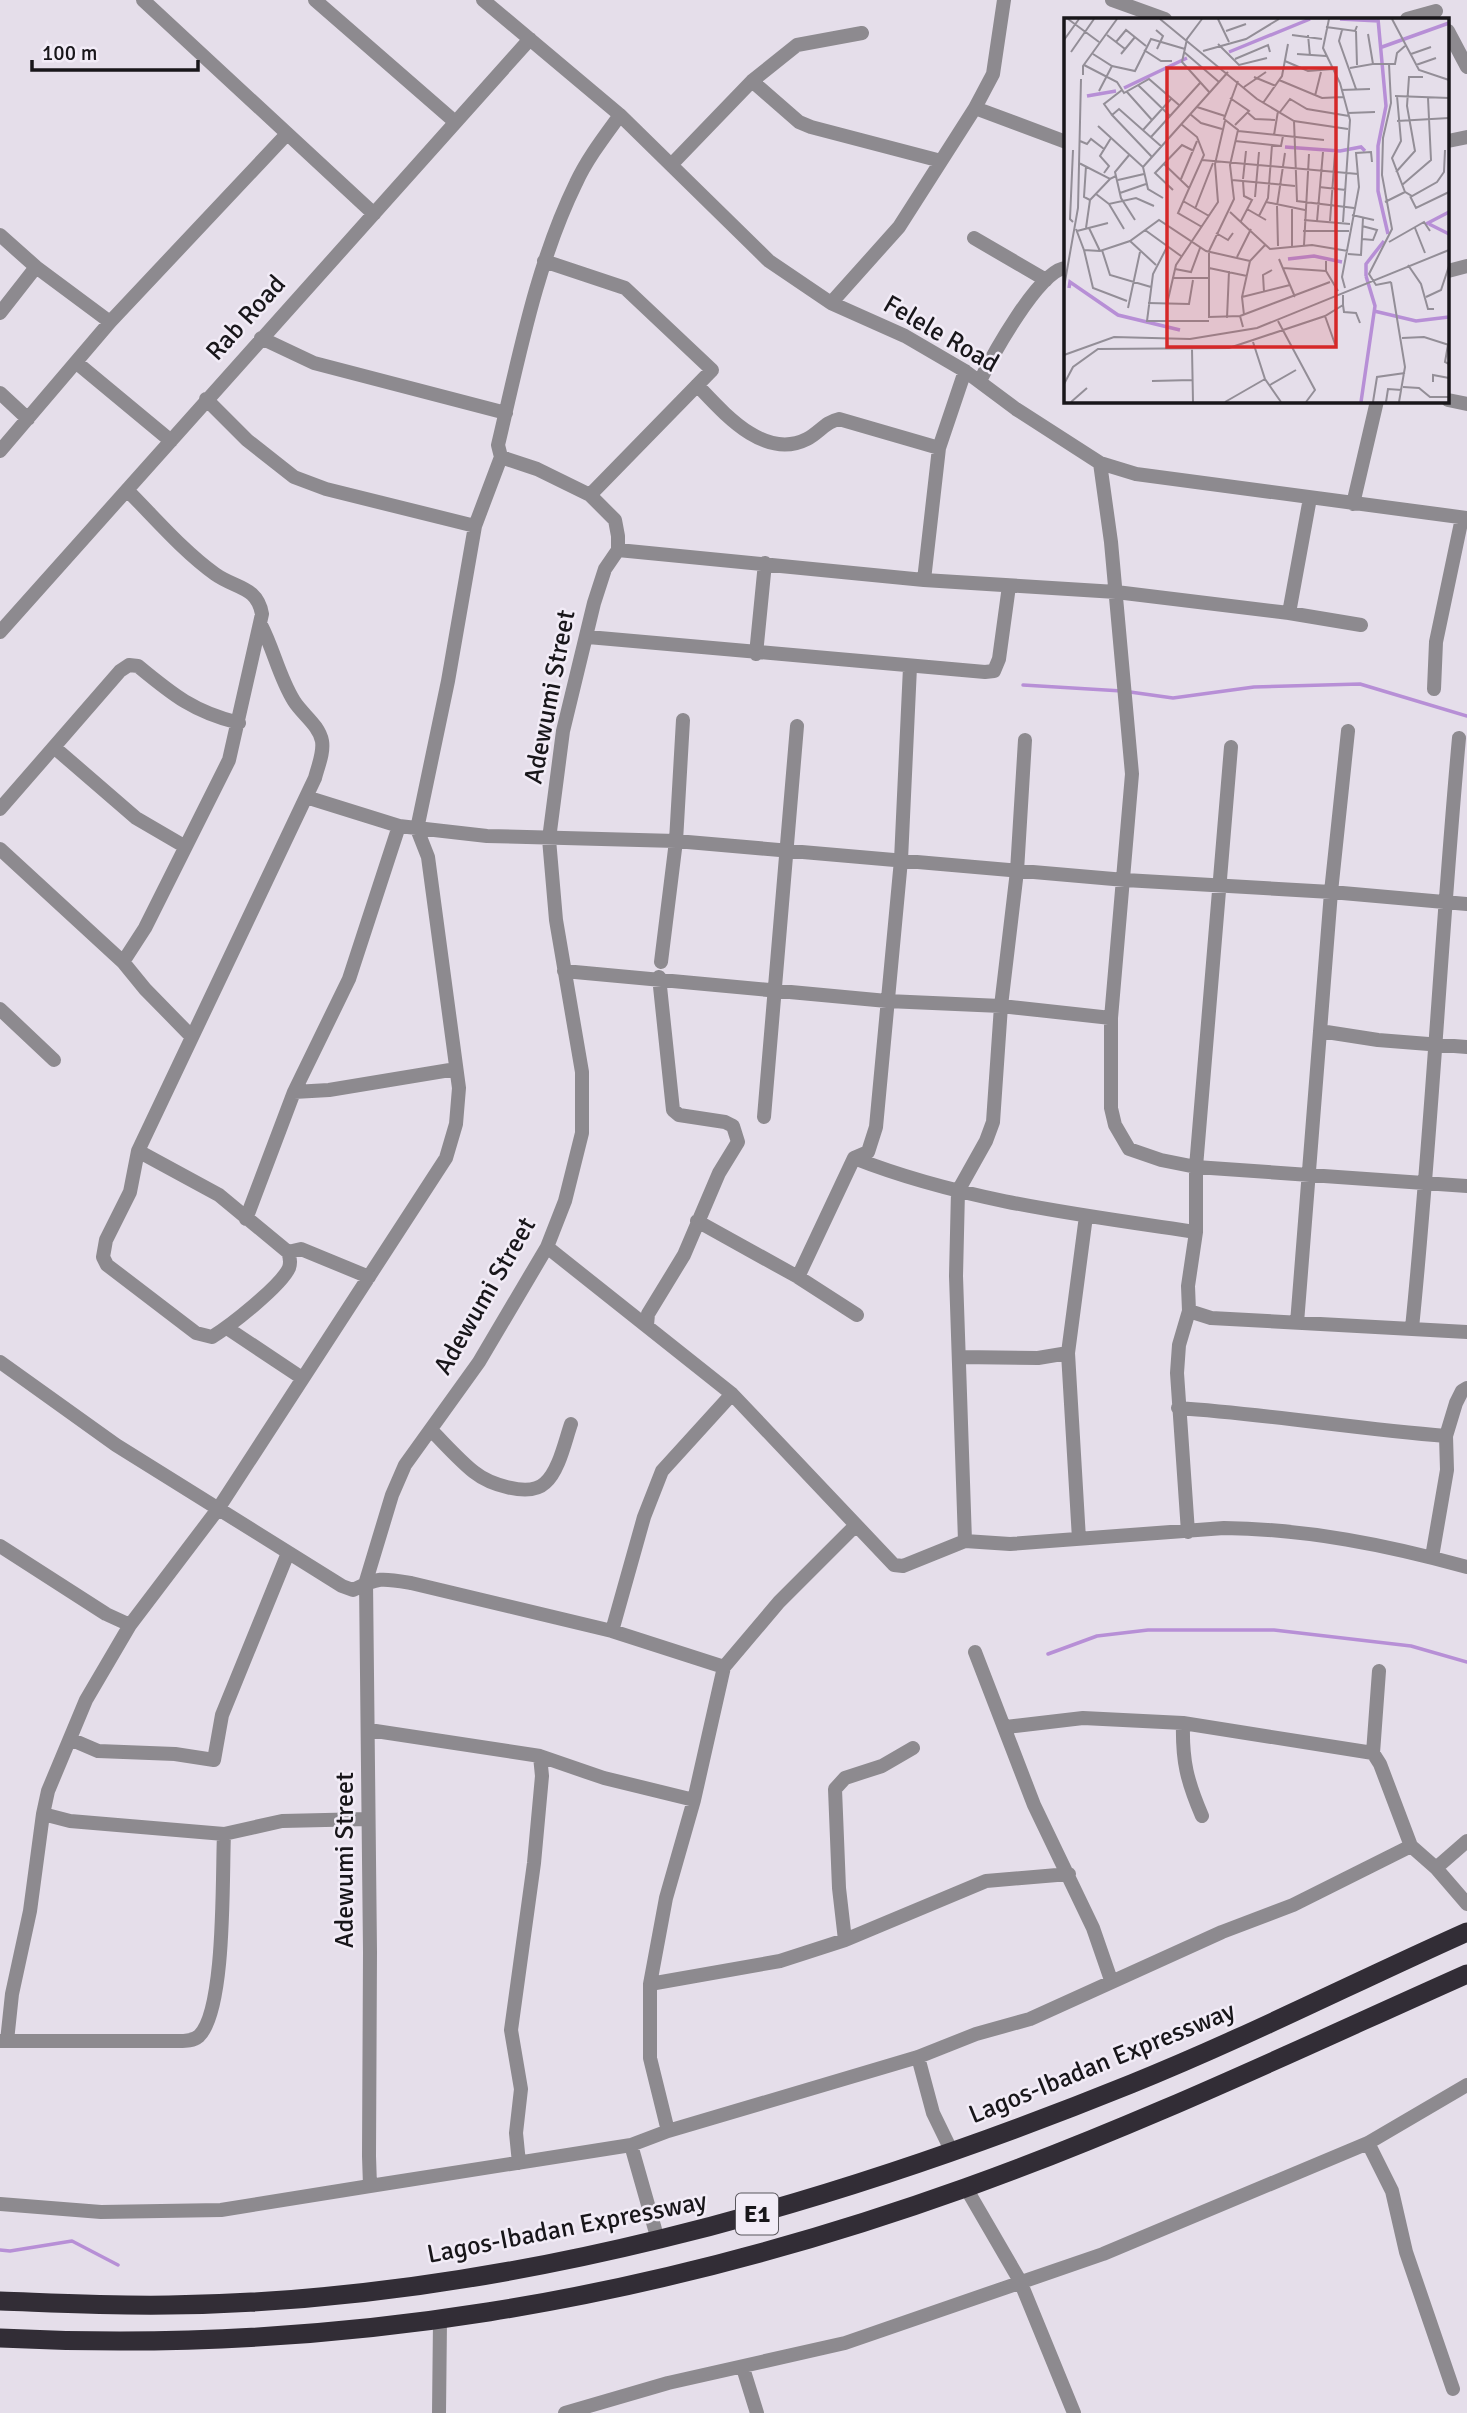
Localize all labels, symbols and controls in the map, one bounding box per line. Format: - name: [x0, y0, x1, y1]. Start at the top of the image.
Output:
- inset map: [1064, 18, 1450, 402]
- scale bar: [32, 28, 198, 72]
- text: 100 m: [42, 40, 97, 66]
- street label: Rab Road: [199, 269, 293, 367]
- street label: Felele Road: [878, 288, 1004, 380]
- street label: Adewumi Street: [517, 607, 583, 787]
- street label: Adewumi Street: [427, 1212, 543, 1380]
- street label: Adewumi Street: [329, 1772, 361, 1948]
- street label: Lagos-Ibadan Expressway: [964, 1995, 1240, 2131]
- street label: Lagos-Ibadan Expressway: [424, 2185, 710, 2271]
- road number: E1: [736, 2194, 778, 2234]

